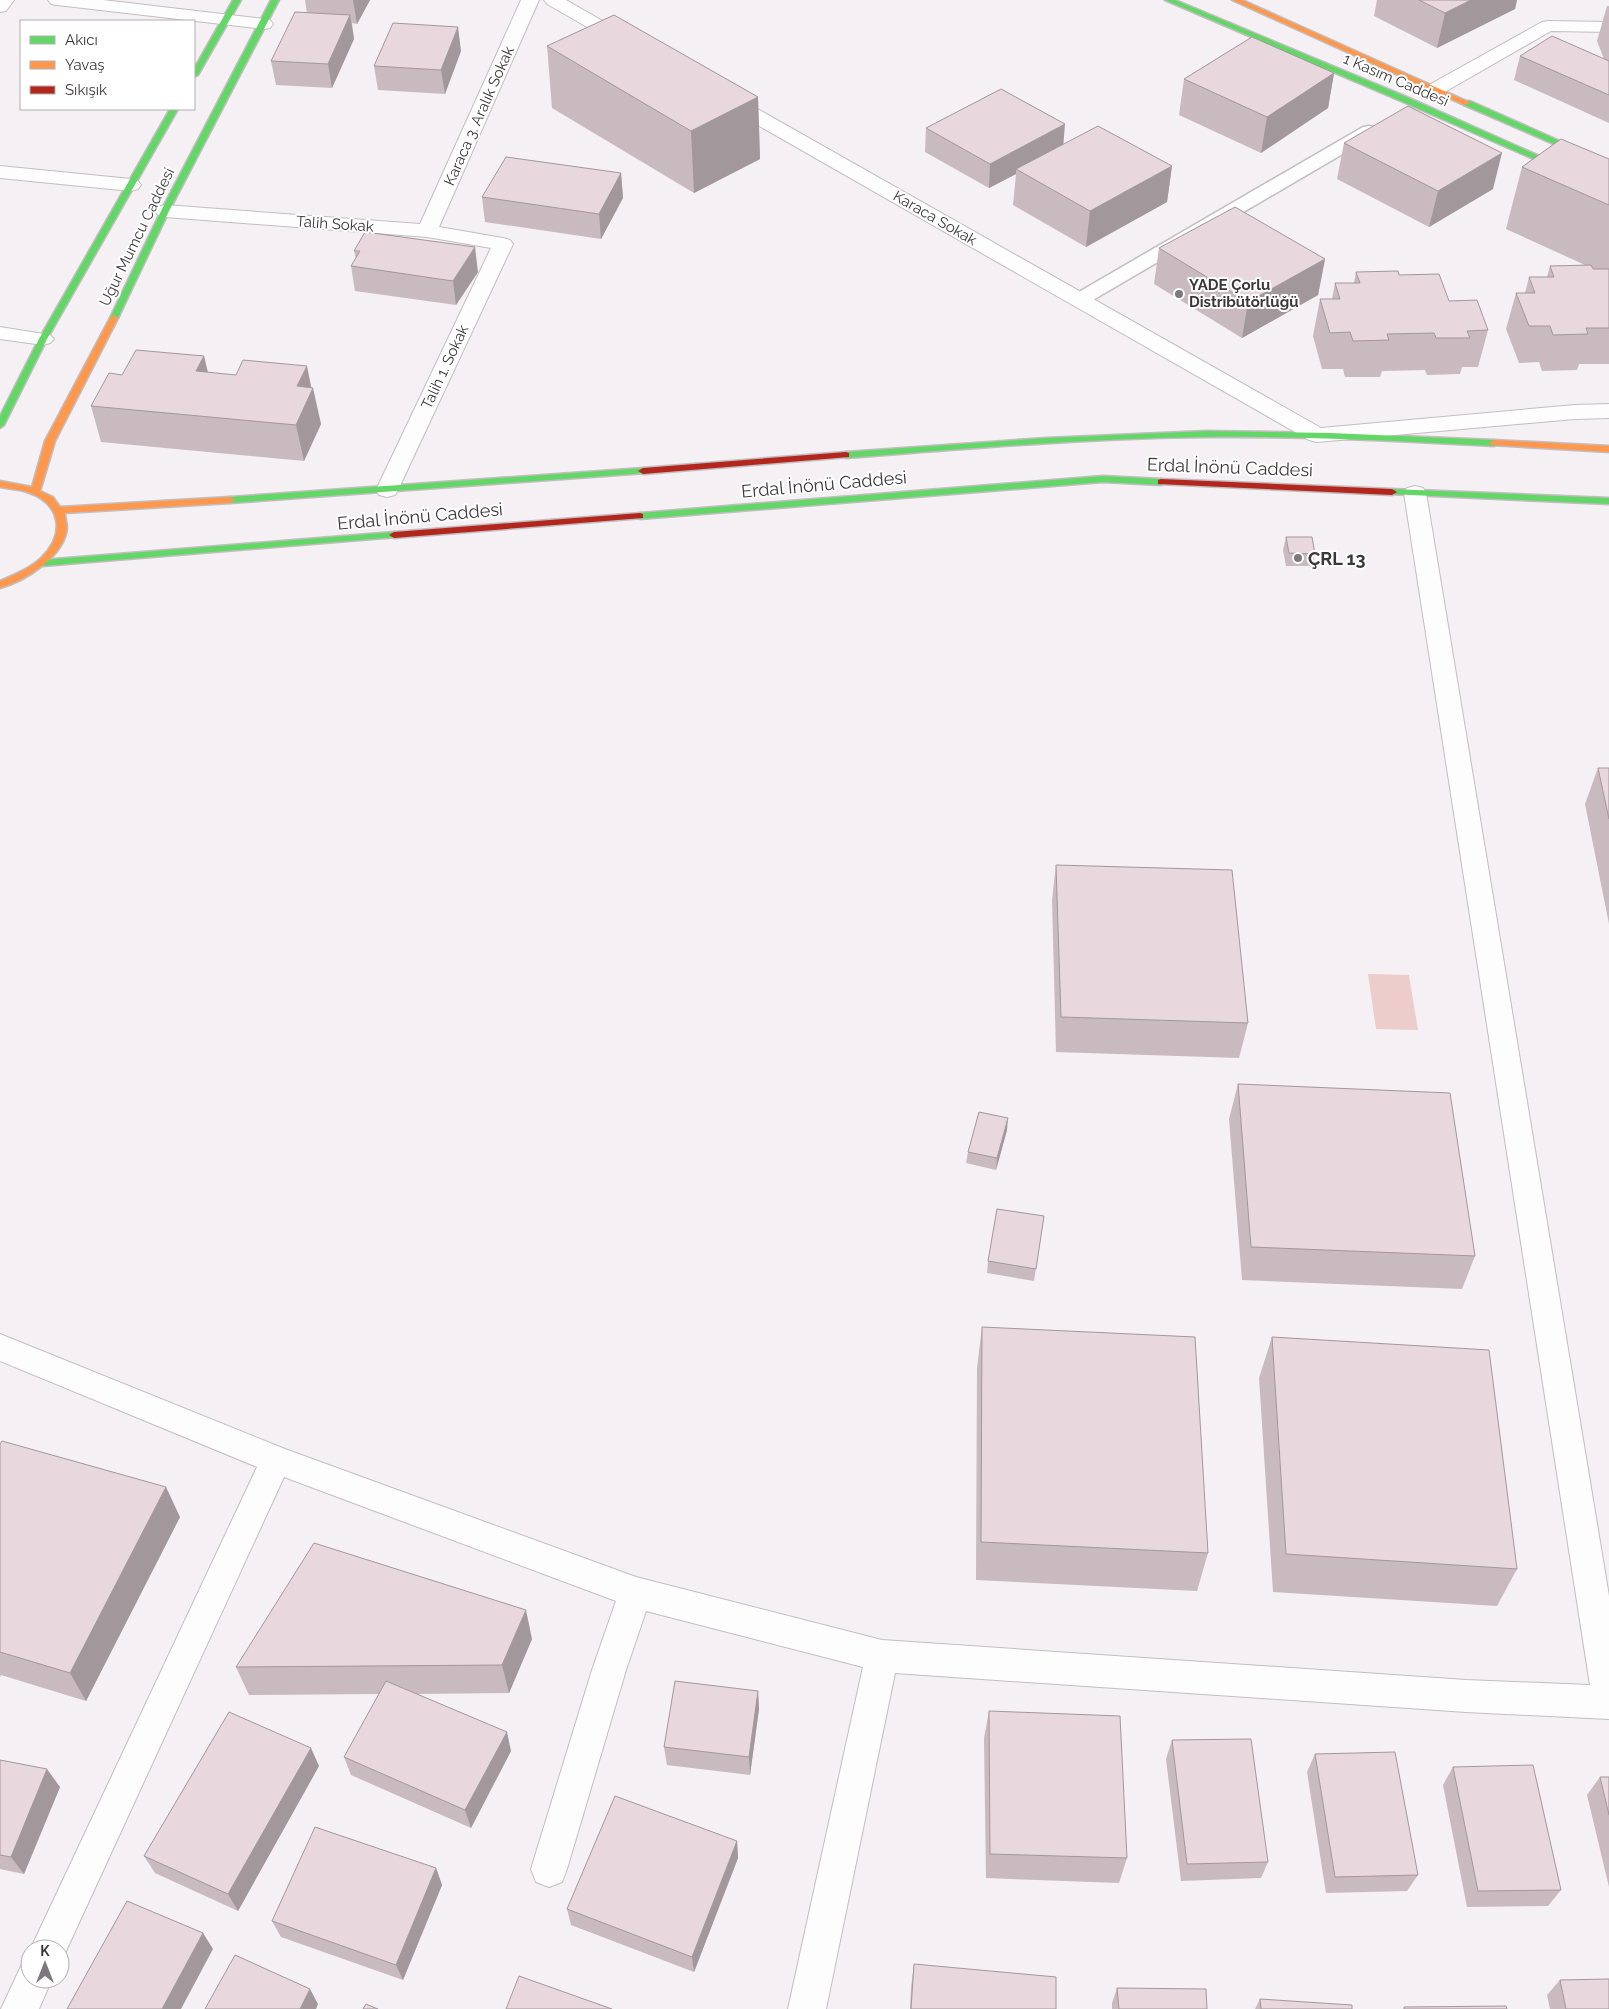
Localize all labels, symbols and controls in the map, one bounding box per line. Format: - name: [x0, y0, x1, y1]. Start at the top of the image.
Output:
- legend: [20, 20, 195, 110]
- text: Akıcı: [65, 31, 98, 49]
- street label: Karaca 3. Aralık Sokak: [440, 44, 518, 188]
- street label: 1 Kasım Caddesi: [1341, 50, 1451, 110]
- text: Yavaş: [65, 56, 105, 74]
- text: Sıkışık: [65, 81, 107, 99]
- street label: Uğur Mumcu Caddesi: [96, 165, 178, 309]
- street label: Karaca Sokak: [890, 187, 980, 249]
- street label: Talih Sokak: [296, 212, 374, 236]
- place label: YADE Çorlu Distribütörlüğü: [1189, 276, 1298, 311]
- marker: YADE Çorlu Distribütörlüğü: [1173, 288, 1185, 300]
- street label: Talih 1. Sokak: [418, 322, 472, 412]
- street label: Erdal İnönü Caddesi: [1147, 454, 1313, 480]
- street label: Erdal İnönü Caddesi: [740, 466, 908, 502]
- street label: Erdal İnönü Caddesi: [336, 498, 504, 534]
- place label: ÇRL 13: [1308, 548, 1366, 569]
- marker: ÇRL 13: [1292, 552, 1304, 564]
- north arrow: [20, 1939, 70, 1989]
- text: K: [40, 1943, 50, 1959]

